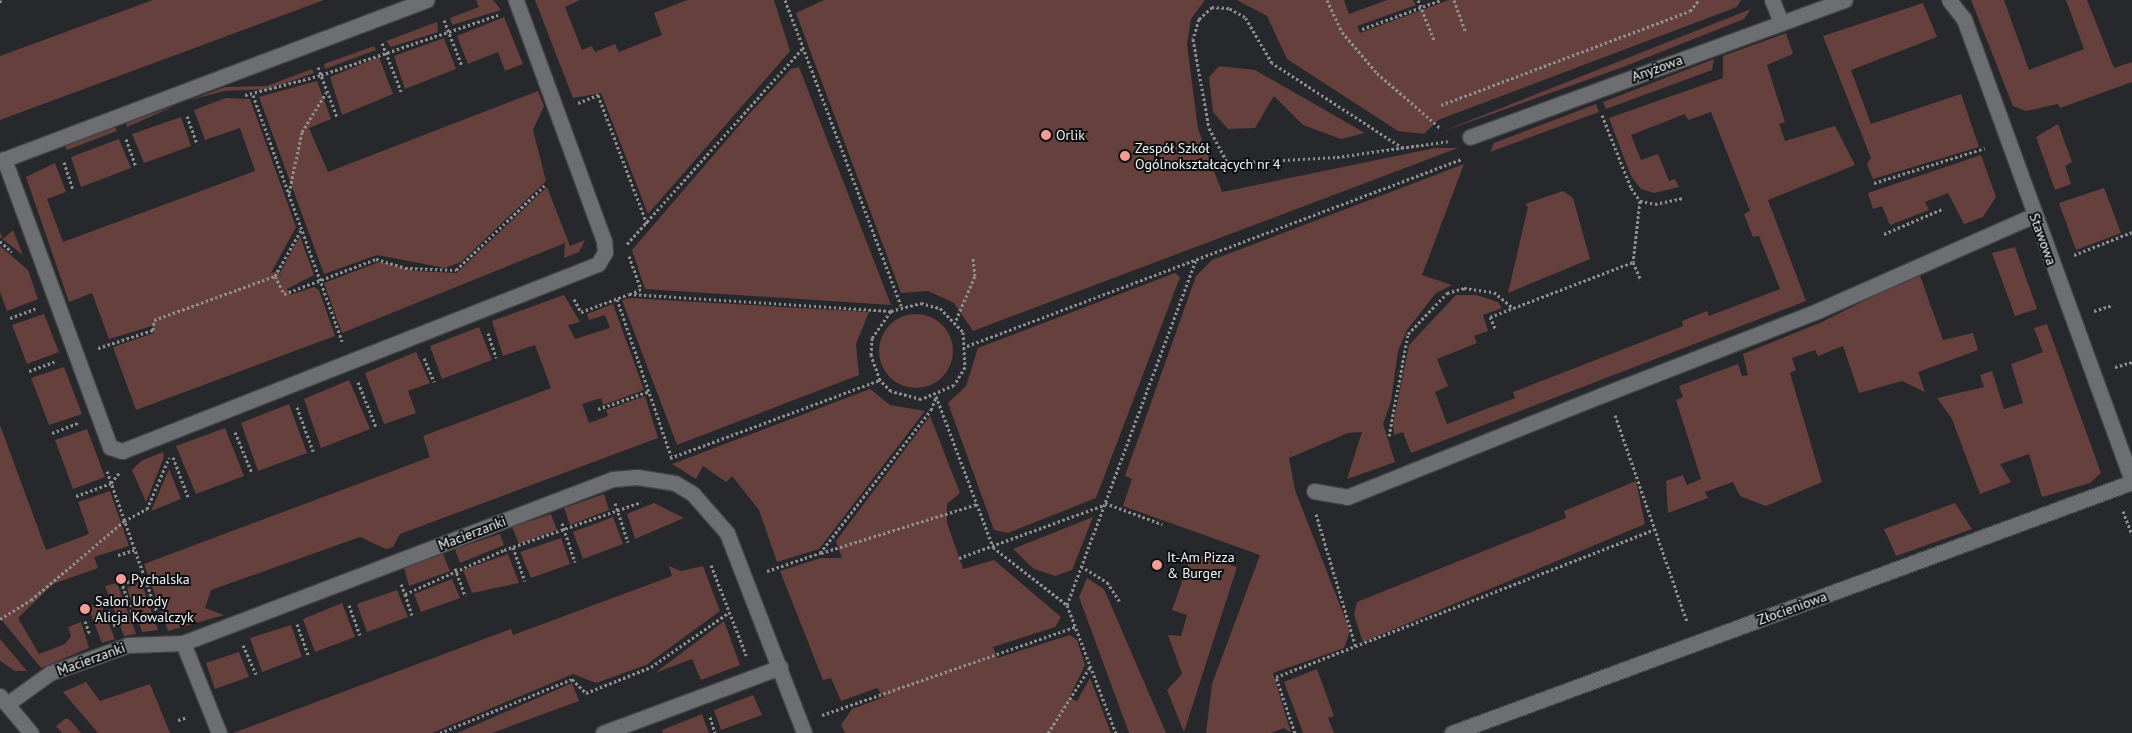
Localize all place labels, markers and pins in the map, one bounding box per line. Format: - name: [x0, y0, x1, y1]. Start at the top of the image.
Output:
- place label: Orlik: [1056, 127, 1085, 143]
- marker: Orlik: [1040, 129, 1052, 141]
- place label: Zespół Szkół Ogólnokształcących nr 4: [1135, 140, 1281, 172]
- marker: Zespół Szkół Ogólnokształcących nr 4: [1119, 150, 1131, 162]
- place label: It-Am Pizza & Burger: [1167, 549, 1235, 582]
- marker: It-Am Pizza & Burger: [1151, 559, 1163, 571]
- place label: Pychalska: [131, 571, 190, 587]
- marker: Pychalska: [115, 573, 127, 585]
- place label: Salon Urody Alicja Kowalczyk: [95, 593, 194, 626]
- marker: Salon Urody Alicja Kowalczyk: [79, 603, 91, 615]

